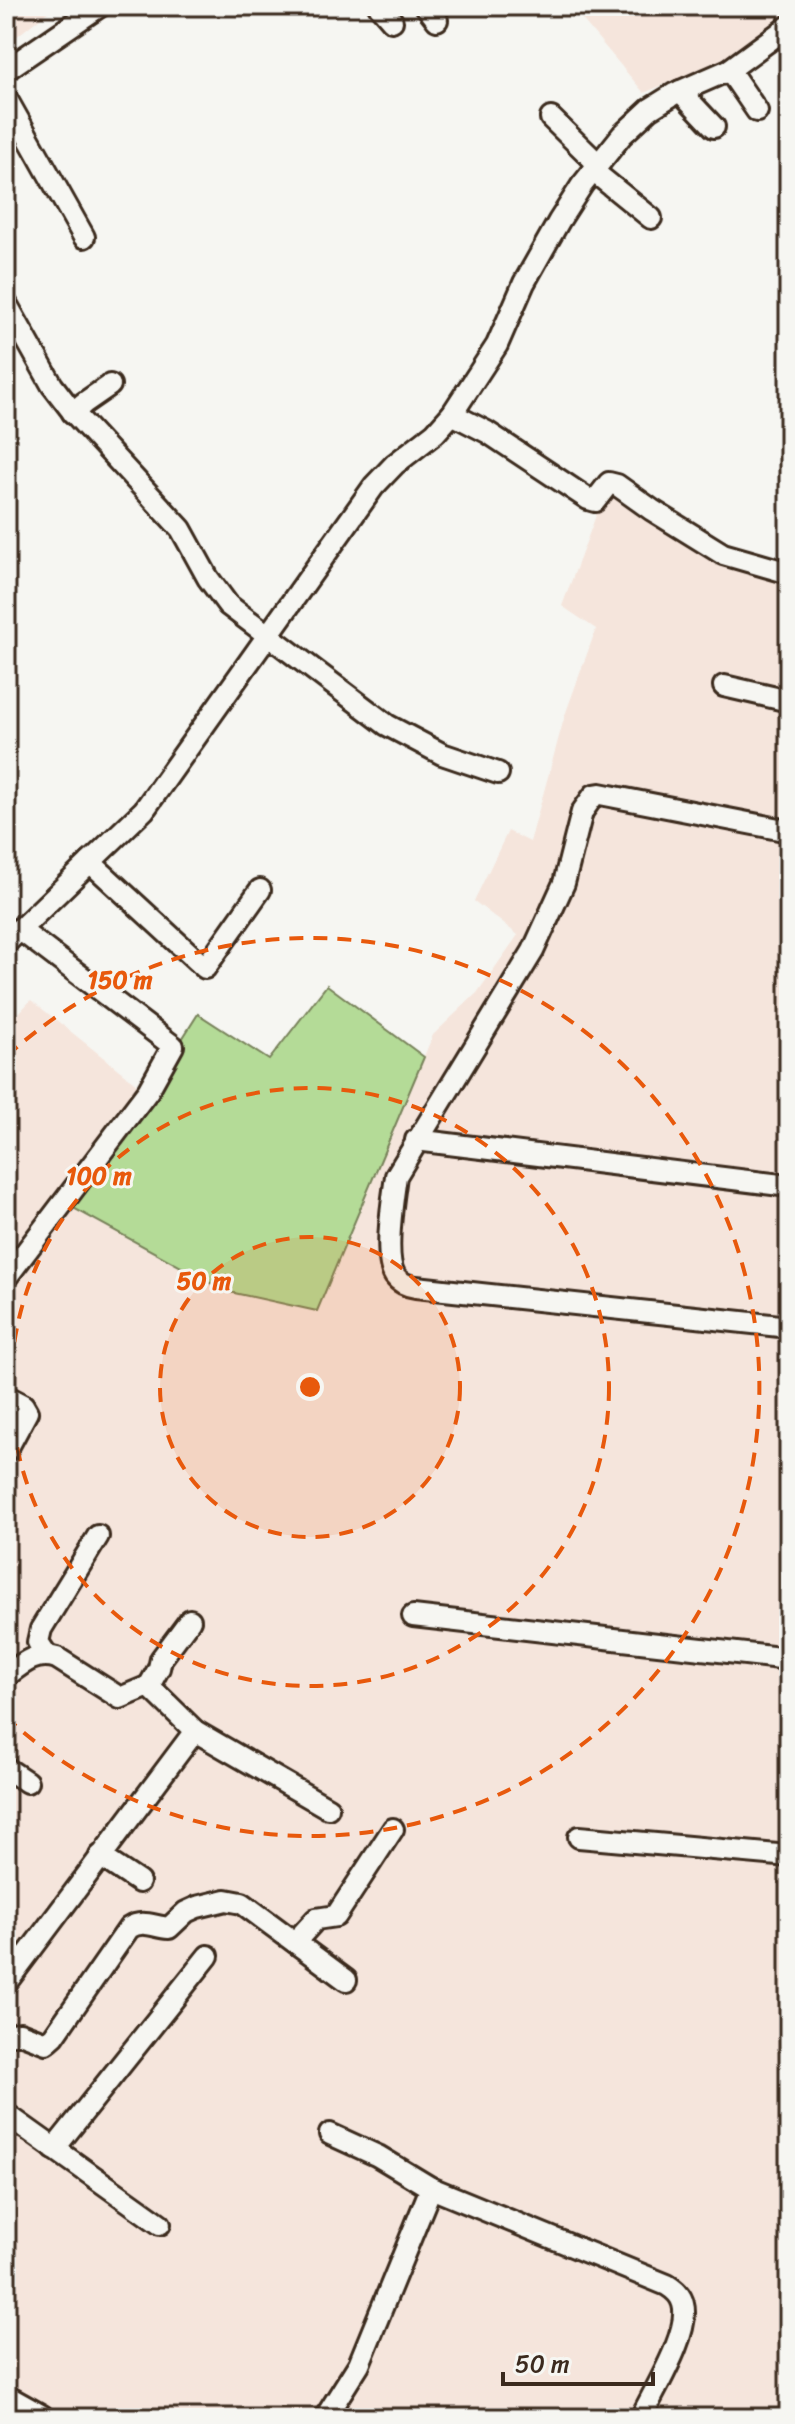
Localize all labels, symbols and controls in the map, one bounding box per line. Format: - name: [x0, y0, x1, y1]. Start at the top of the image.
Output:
- text: 150 m: [88, 959, 153, 1001]
- text: 100 m: [66, 1155, 132, 1197]
- text: 50 m: [177, 1260, 232, 1302]
- centre of rings: [296, 1373, 324, 1401]
- scale bar: [503, 2336, 653, 2386]
- text: 50 m: [515, 2343, 570, 2385]

